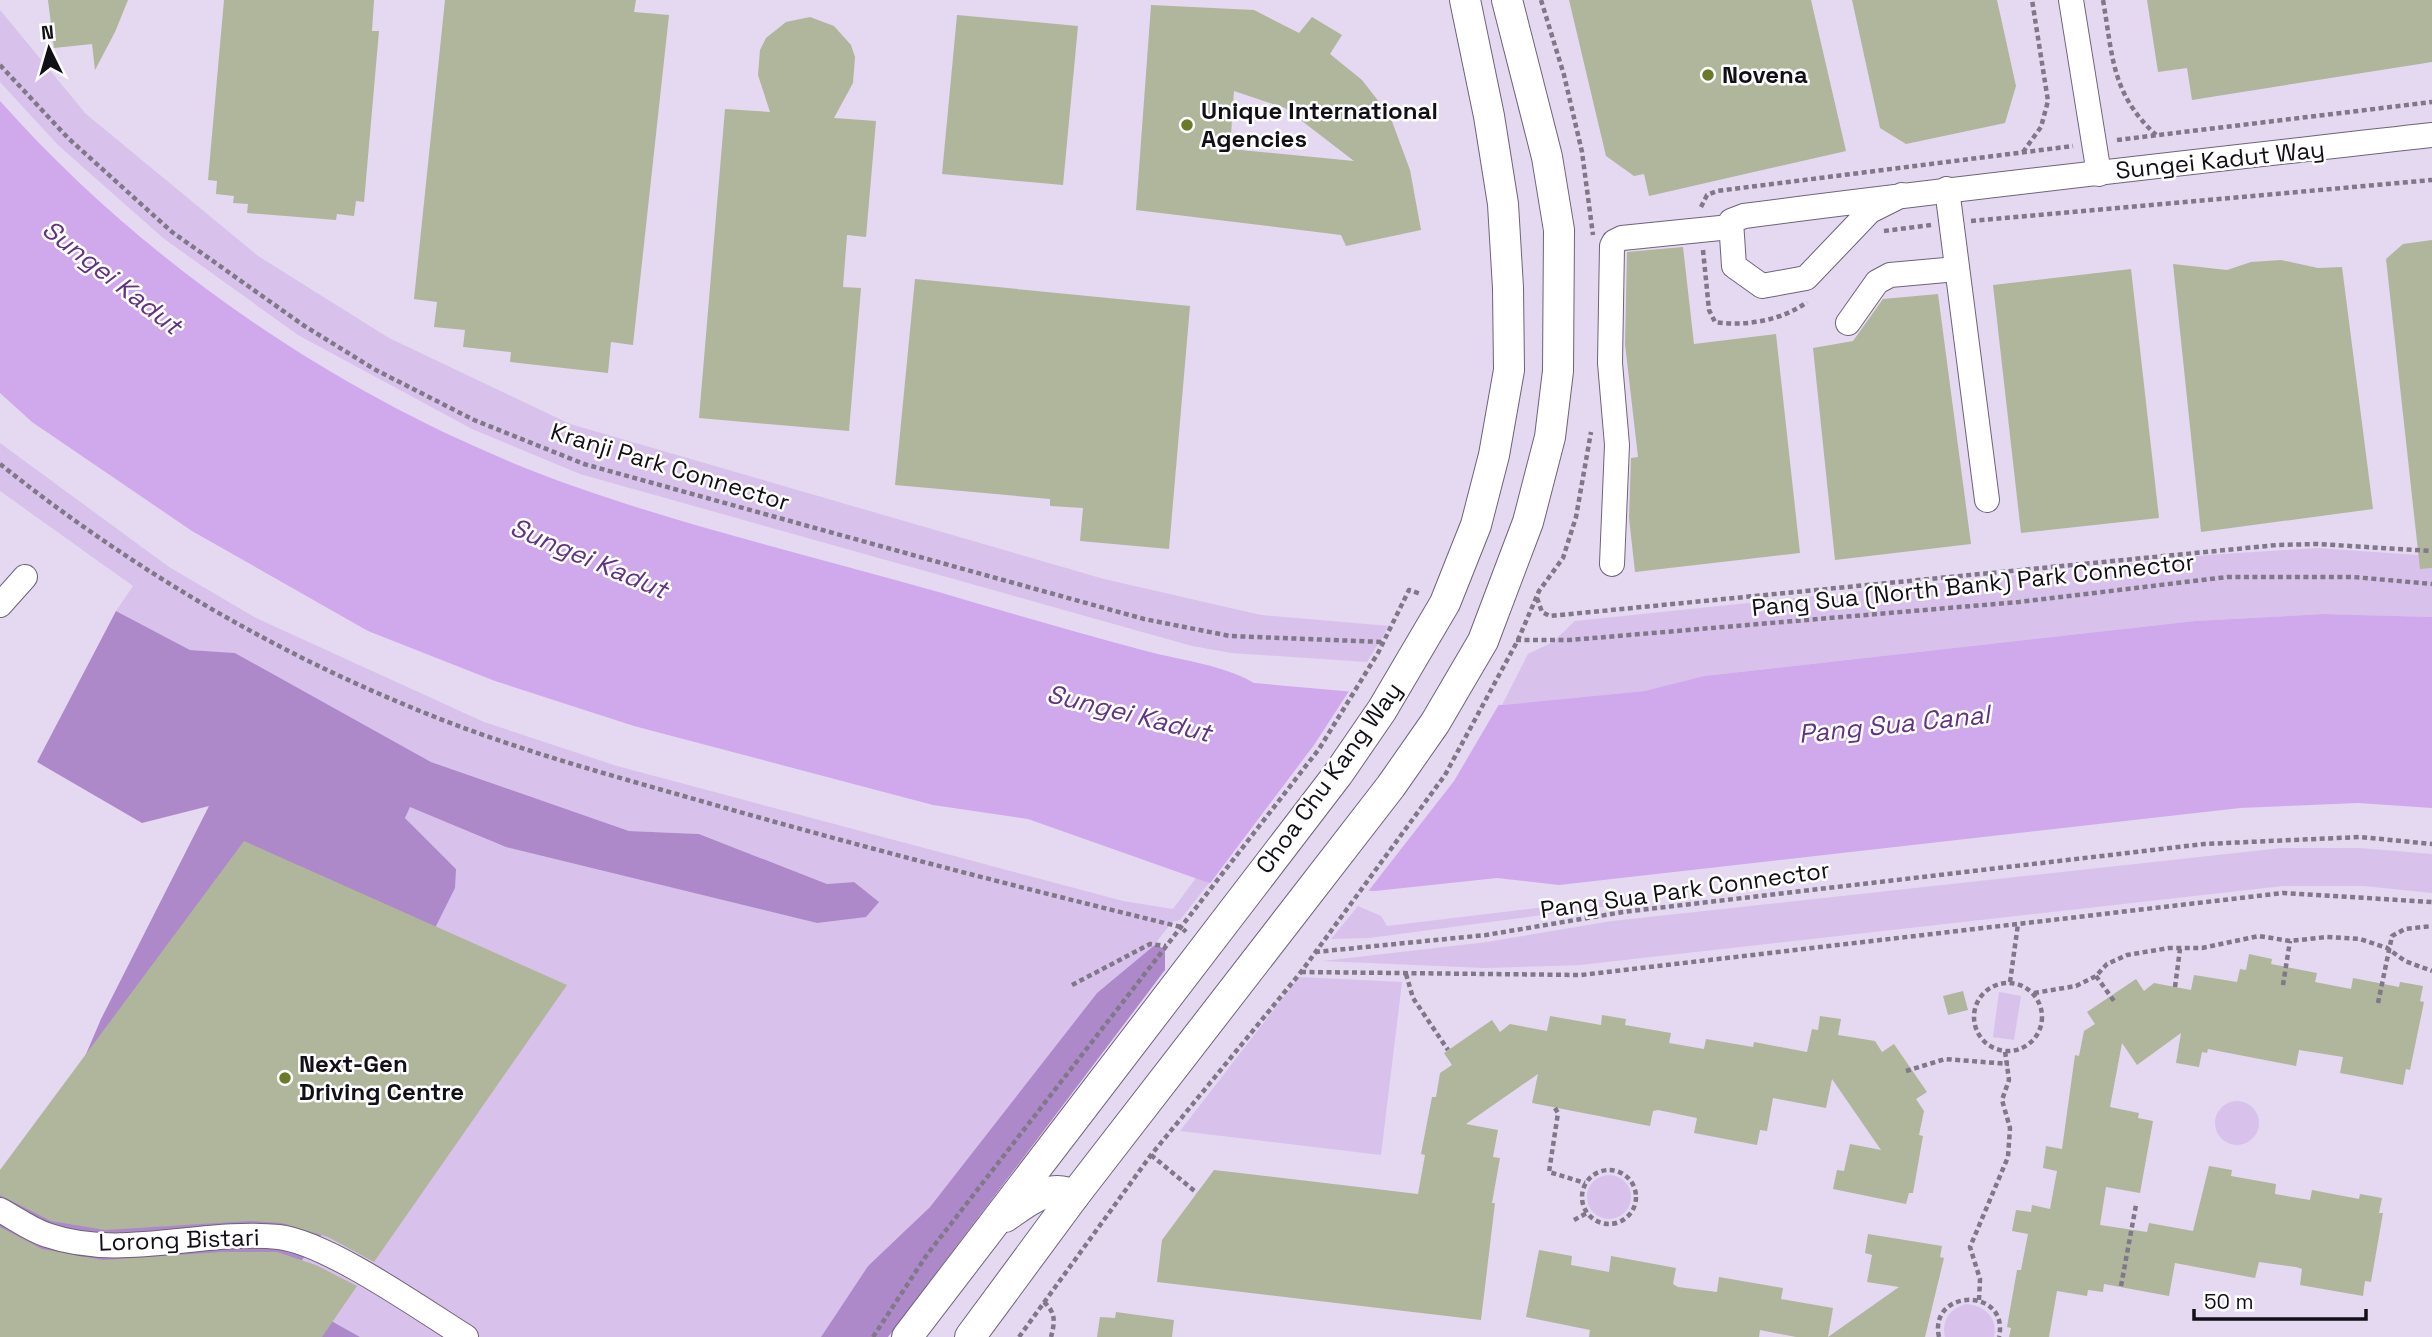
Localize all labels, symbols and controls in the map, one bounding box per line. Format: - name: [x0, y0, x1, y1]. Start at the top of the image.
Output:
- north arrow: [14, 14, 84, 84]
- text: N: [40, 20, 55, 46]
- place label: Novena: [1722, 59, 1808, 90]
- marker: Novena: [1700, 67, 1716, 83]
- place label: Unique International Agencies: [1201, 95, 1438, 154]
- marker: Unique International Agencies: [1179, 117, 1195, 133]
- street label: Sungei Kadut Way: [2114, 133, 2326, 186]
- water label: Sungei Kadut: [35, 212, 190, 343]
- street label: Kranji Park Connector: [547, 415, 793, 518]
- water label: Sungei Kadut: [505, 510, 675, 607]
- street label: Pang Sua (North Bank) Park Connector: [1750, 546, 2196, 623]
- water label: Sungei Kadut: [1043, 676, 1217, 750]
- street label: Choa Chu Kang Way: [1249, 676, 1408, 880]
- water label: Pang Sua Canal: [1797, 697, 1994, 751]
- street label: Pang Sua Park Connector: [1538, 854, 1832, 925]
- place label: Next-Gen Driving Centre: [299, 1048, 464, 1107]
- marker: Next-Gen Driving Centre: [277, 1070, 293, 1086]
- street label: Lorong Bistari: [98, 1221, 260, 1258]
- scale bar: [2194, 1278, 2366, 1322]
- text: 50 m: [2204, 1288, 2254, 1315]

